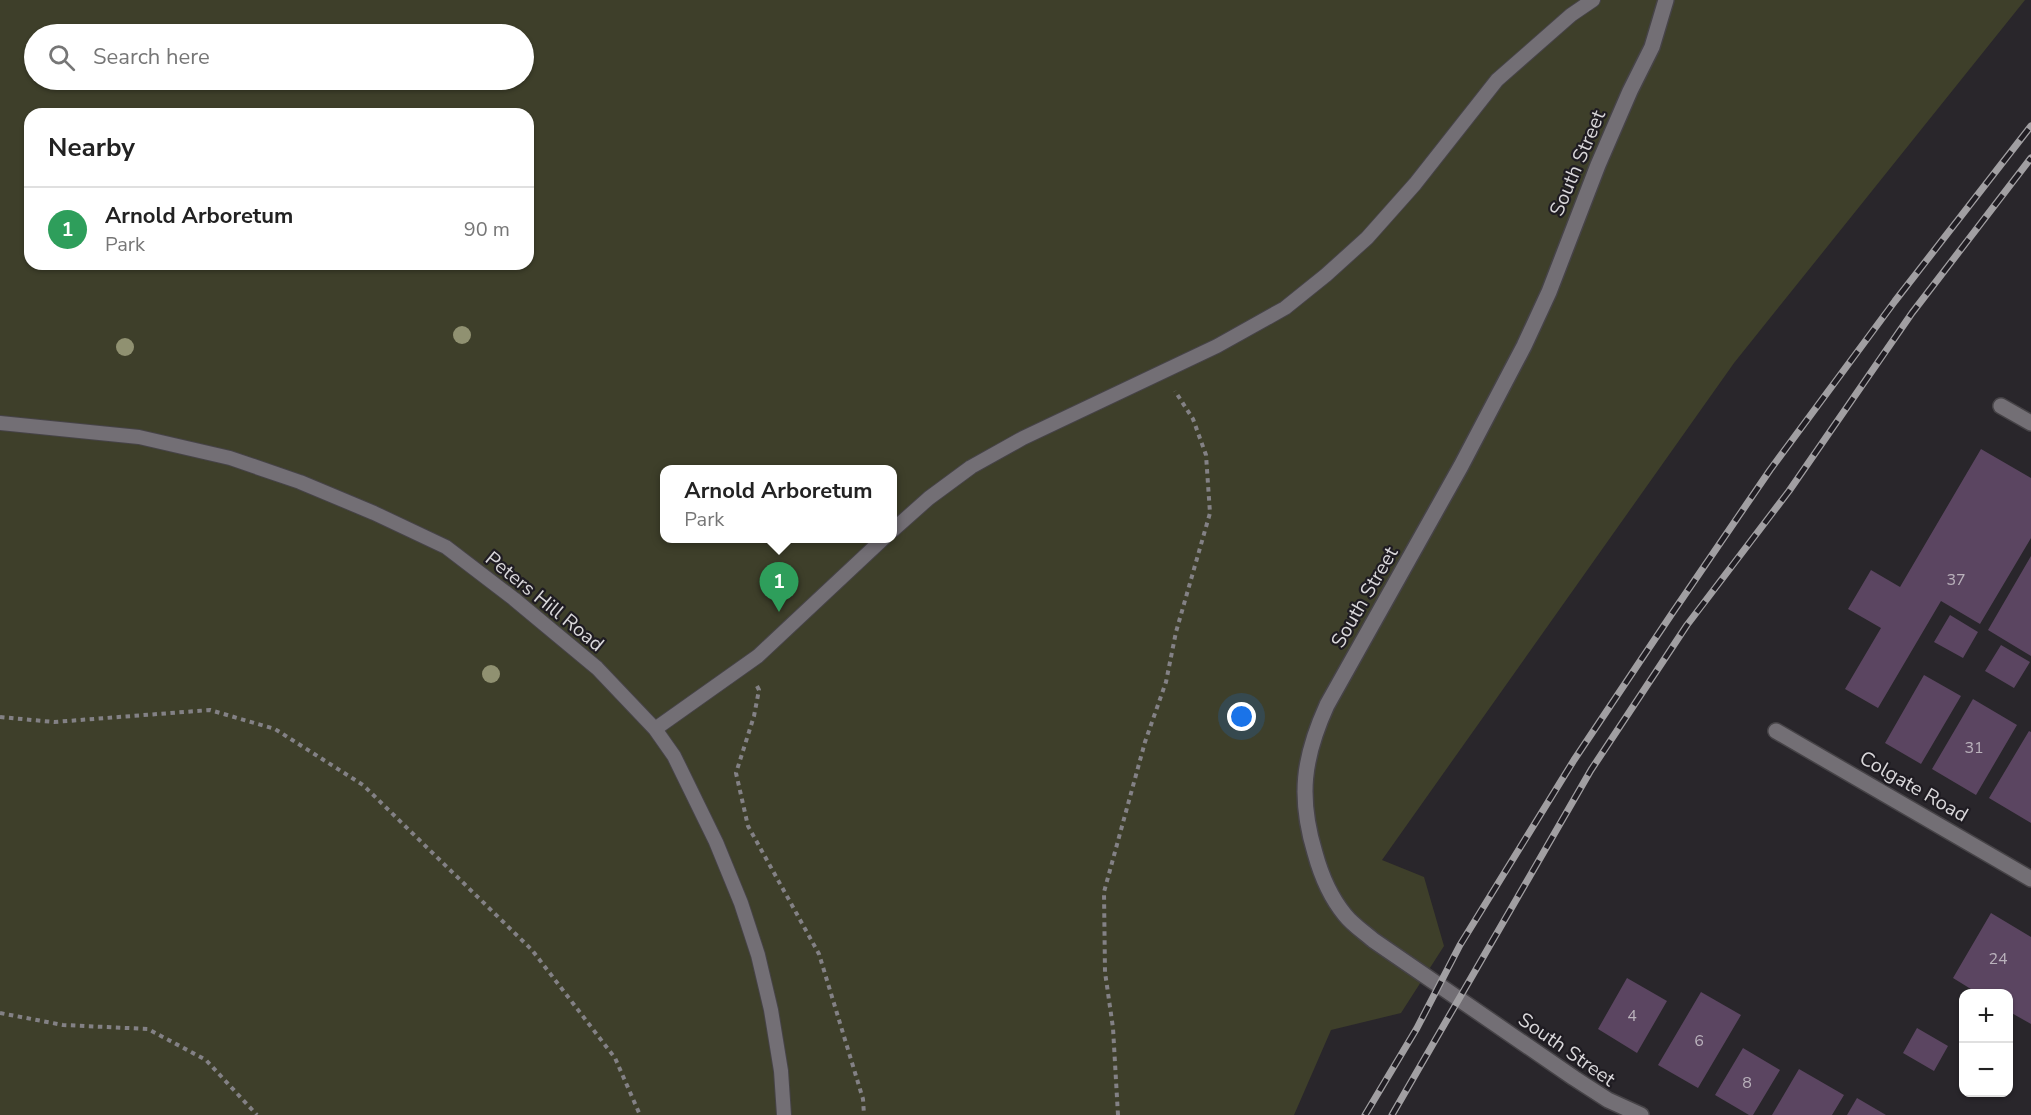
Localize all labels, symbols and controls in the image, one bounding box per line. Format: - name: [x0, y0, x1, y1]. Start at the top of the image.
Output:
- search box: [24, 24, 534, 90]
- icon: search: [45, 41, 78, 74]
- text: Search here: [93, 42, 210, 72]
- street label: South Street: [1543, 105, 1612, 220]
- text: Nearby: [48, 130, 135, 165]
- text: Arnold Arboretum: [105, 201, 293, 231]
- text: 1: [62, 216, 74, 243]
- text: 90 m: [464, 216, 510, 243]
- text: Park: [105, 231, 145, 258]
- popup: [660, 465, 897, 543]
- text: Arnold Arboretum: [684, 476, 873, 506]
- text: Park: [684, 506, 724, 533]
- street label: South Street: [1325, 541, 1405, 653]
- street label: Peters Hill Road: [480, 545, 610, 658]
- pin: 1: [760, 562, 798, 612]
- house number: 37: [1946, 569, 1966, 591]
- your location: [1227, 702, 1256, 731]
- house number: 31: [1964, 737, 1984, 759]
- street label: Colgate Road: [1855, 744, 1973, 828]
- house number: 24: [1988, 948, 2008, 970]
- map controls: [1959, 989, 2013, 1097]
- button: +: [1959, 989, 2013, 1043]
- house number: 4: [1627, 1005, 1637, 1027]
- street label: South Street: [1513, 1006, 1621, 1093]
- house number: 6: [1694, 1030, 1704, 1052]
- button: −: [1959, 1043, 2013, 1097]
- house number: 8: [1742, 1072, 1752, 1094]

